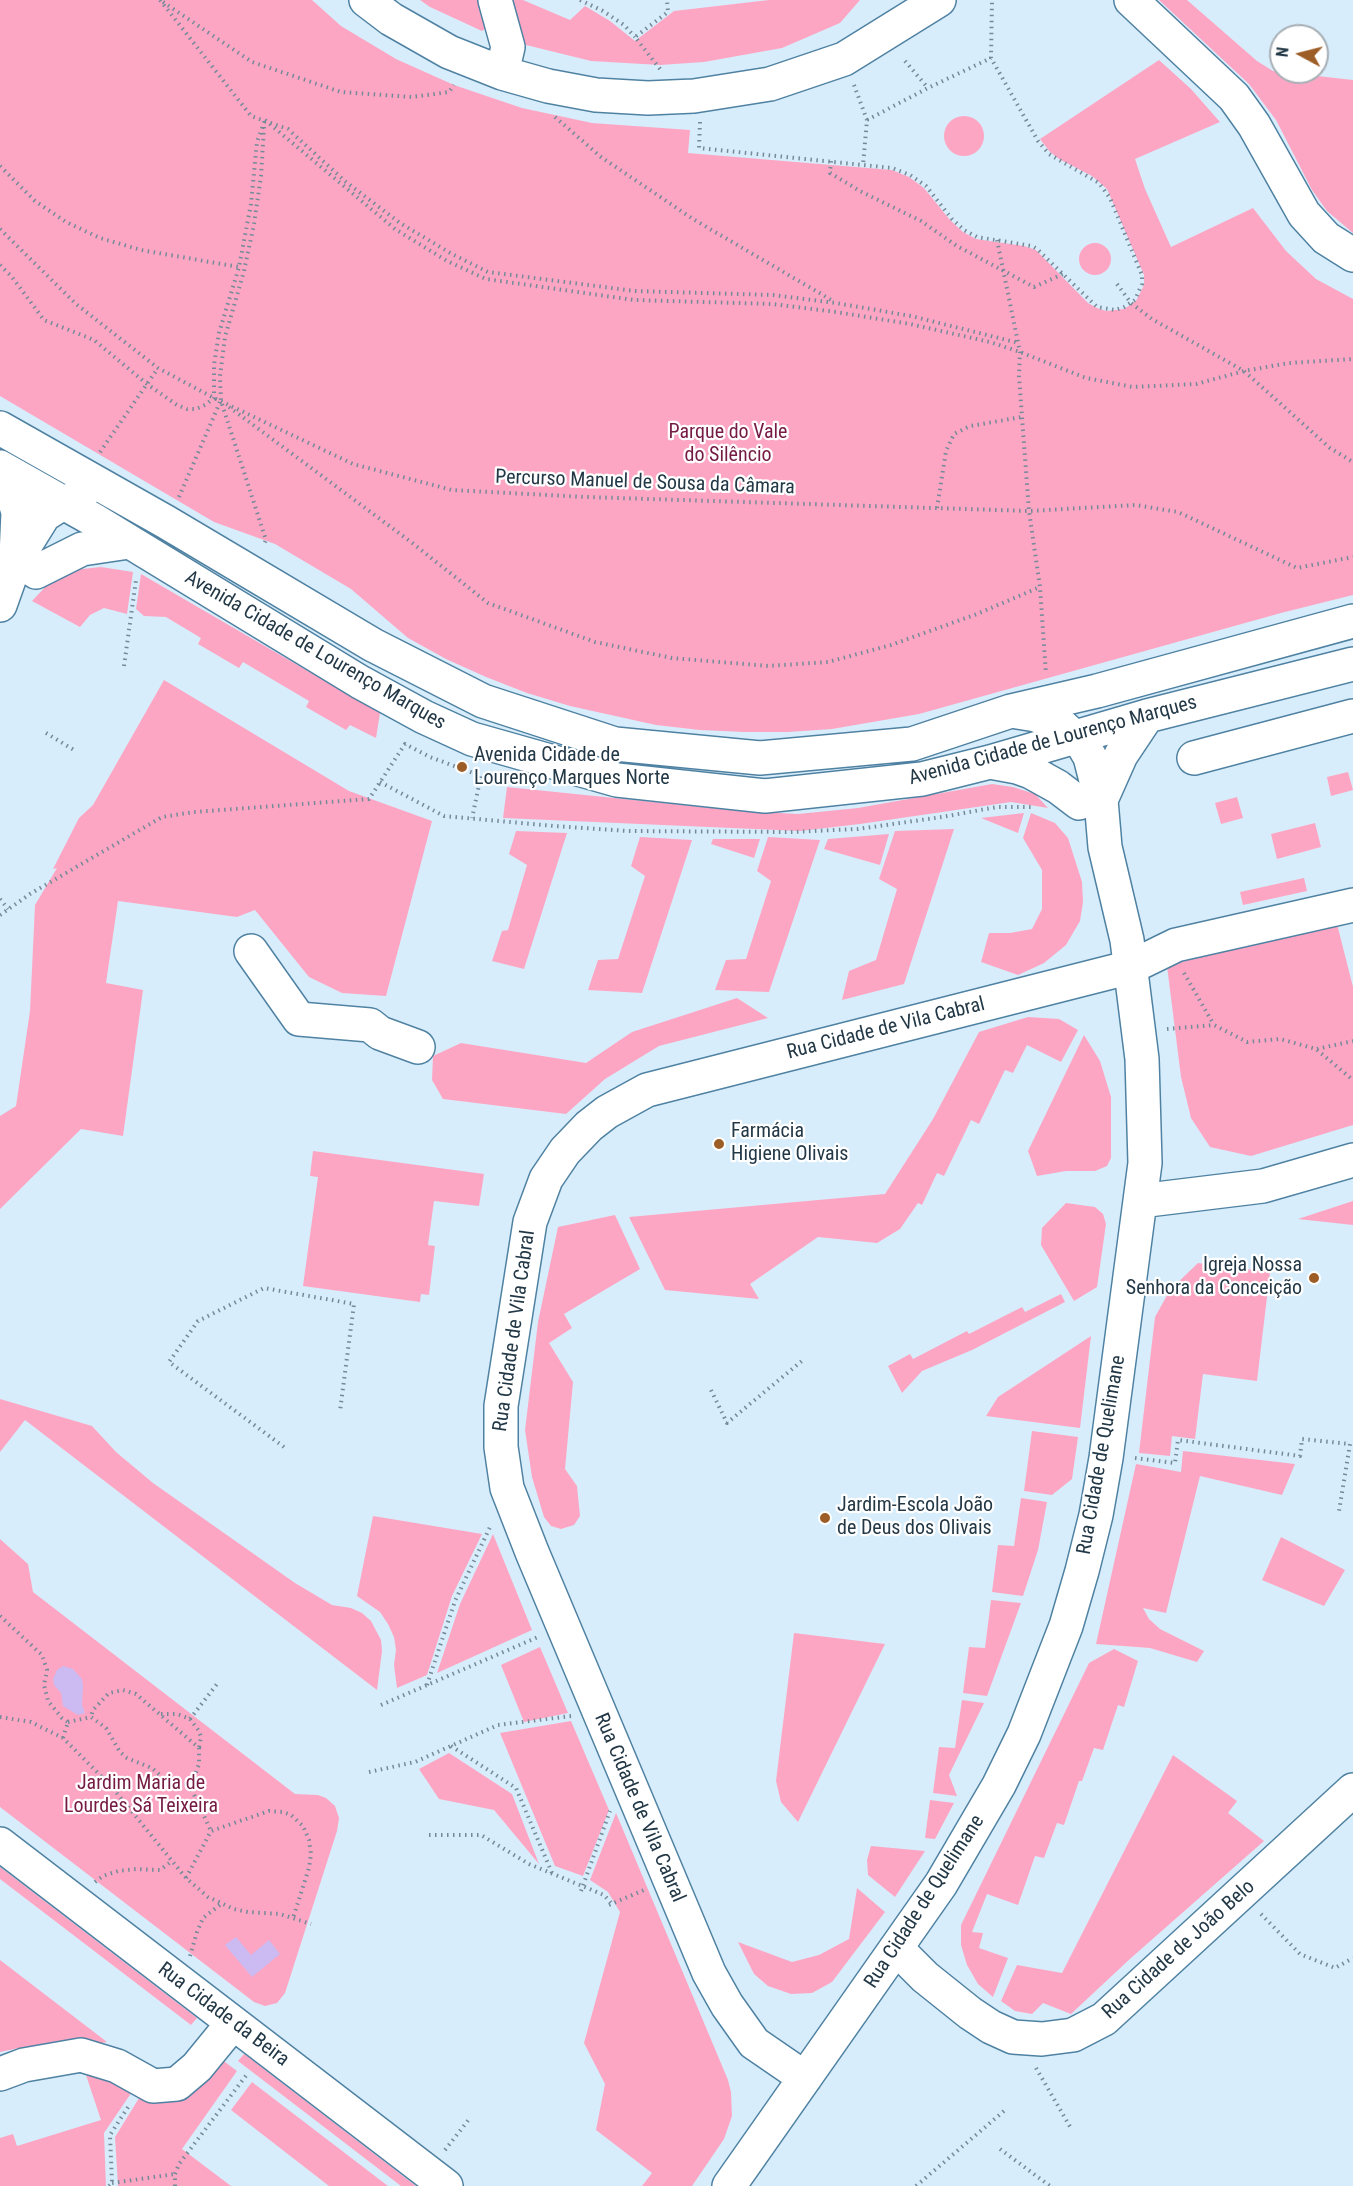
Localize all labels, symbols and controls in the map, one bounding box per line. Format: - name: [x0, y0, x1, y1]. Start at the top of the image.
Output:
- north arrow: [1269, 24, 1329, 84]
- text: N: [1273, 46, 1293, 58]
- park label: Parque do Vale do Silêncio: [669, 421, 787, 468]
- street label: Percurso Manuel de Sousa da Câmara: [495, 466, 795, 500]
- street label: Avenida Cidade de Lourenço Marques: [180, 566, 450, 736]
- street label: Avenida Cidade de Lourenço Marques: [906, 691, 1200, 791]
- place label: Avenida Cidade de Lourenço Marques Norte: [474, 744, 670, 791]
- marker: Avenida Cidade de Lourenço Marques Norte: [455, 760, 469, 774]
- street label: Rua Cidade de Vila Cabral: [785, 993, 987, 1065]
- place label: Farmácia Higiene Olivais: [731, 1120, 848, 1167]
- marker: Farmácia Higiene Olivais: [712, 1137, 726, 1151]
- street label: Rua Cidade de Vila Cabral: [489, 1229, 541, 1433]
- place label: Igreja Nossa Senhora da Conceição: [1126, 1254, 1302, 1301]
- marker: Igreja Nossa Senhora da Conceição: [1307, 1271, 1321, 1285]
- street label: Rua Cidade de Quelimane: [1073, 1354, 1131, 1556]
- place label: Jardim-Escola João de Deus dos Olivais: [837, 1494, 993, 1541]
- marker: Jardim-Escola João de Deus dos Olivais: [818, 1511, 832, 1525]
- street label: Rua Cidade de Vila Cabral: [588, 1710, 690, 1906]
- park label: Jardim Maria de Lourdes Sá Teixeira: [64, 1772, 218, 1819]
- street label: Rua Cidade de Quelimane: [860, 1811, 990, 1993]
- street label: Rua Cidade de João Belo: [1098, 1875, 1260, 2025]
- street label: Rua Cidade da Beira: [153, 1958, 293, 2072]

